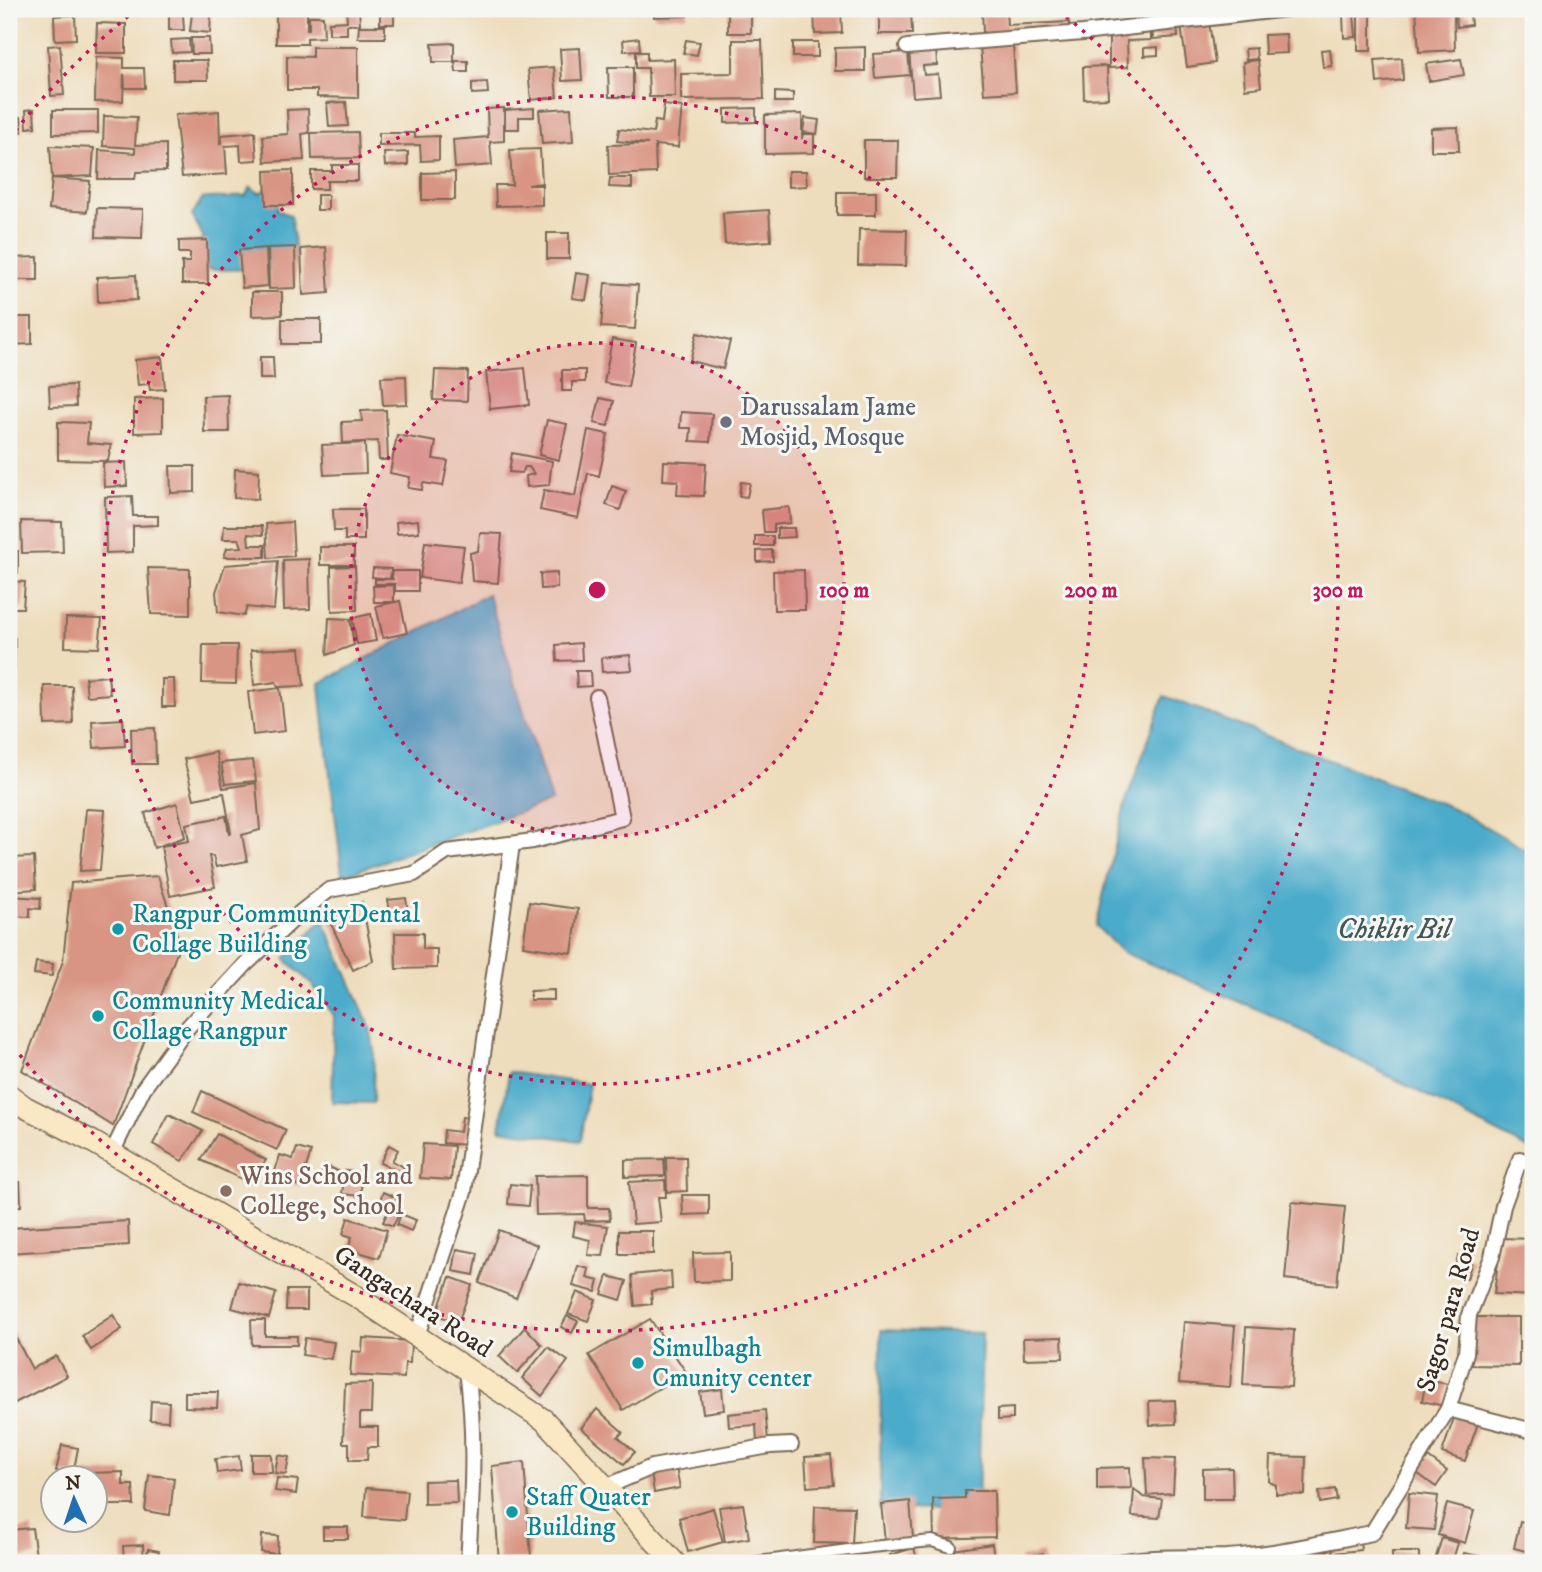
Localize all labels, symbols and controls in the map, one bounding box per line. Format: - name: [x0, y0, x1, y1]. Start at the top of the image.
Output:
- place label: Darussalam Jame Mosjid, Mosque: [740, 391, 916, 454]
- marker: Darussalam Jame Mosjid, Mosque: [718, 414, 734, 430]
- centre of rings: [585, 578, 609, 602]
- text: 100 m: [819, 578, 869, 604]
- text: 200 m: [1064, 578, 1118, 604]
- text: 300 m: [1313, 578, 1364, 604]
- place label: Rangpur CommunityDental Collage Building: [132, 898, 420, 961]
- water label: Chiklir Bil: [1337, 912, 1453, 947]
- marker: Rangpur CommunityDental Collage Building: [110, 921, 126, 937]
- place label: Community Medical Collage Rangpur: [112, 985, 324, 1048]
- marker: Community Medical Collage Rangpur: [90, 1008, 106, 1024]
- place label: Wins School and College, School: [239, 1160, 413, 1223]
- marker: Wins School and College, School: [218, 1183, 234, 1199]
- street label: Sagor para Road: [1410, 1224, 1488, 1396]
- street label: Gangachara Road: [327, 1238, 499, 1366]
- place label: Simulbagh Cmunity center: [652, 1332, 812, 1395]
- marker: Simulbagh Cmunity center: [630, 1355, 646, 1371]
- north arrow: [38, 1464, 108, 1534]
- text: N: [65, 1472, 82, 1495]
- place label: Staff Quater Building: [526, 1481, 651, 1544]
- marker: Staff Quater Building: [504, 1504, 520, 1520]

